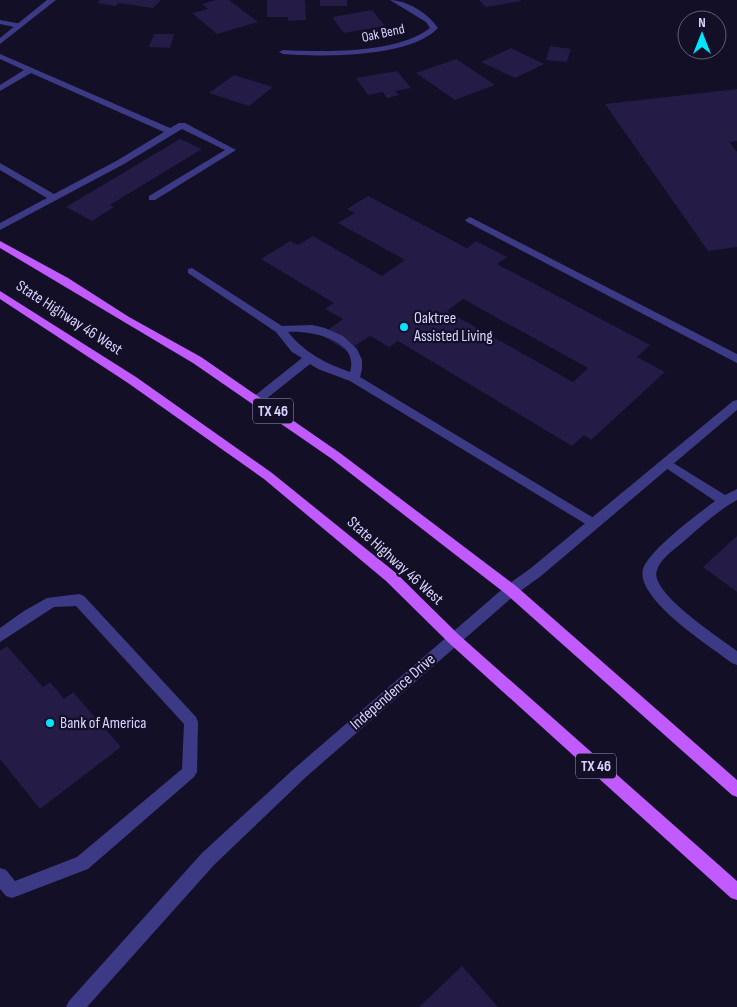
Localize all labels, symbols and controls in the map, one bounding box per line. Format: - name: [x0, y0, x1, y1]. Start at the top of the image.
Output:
- north arrow: [677, 10, 727, 60]
- text: N: [698, 14, 706, 31]
- street label: Oak Bend: [360, 20, 406, 46]
- street label: State Highway 46 West: [12, 277, 126, 359]
- place label: Oaktree Assisted Living: [413, 309, 493, 346]
- marker: Oaktree Assisted Living: [398, 321, 410, 333]
- road number: TX 46: [253, 398, 293, 424]
- street label: State Highway 46 West: [343, 513, 447, 609]
- street label: Independence Drive: [347, 650, 439, 734]
- place label: Bank of America: [60, 714, 146, 733]
- marker: Bank of America: [44, 717, 56, 729]
- road number: TX 46: [576, 754, 616, 778]

